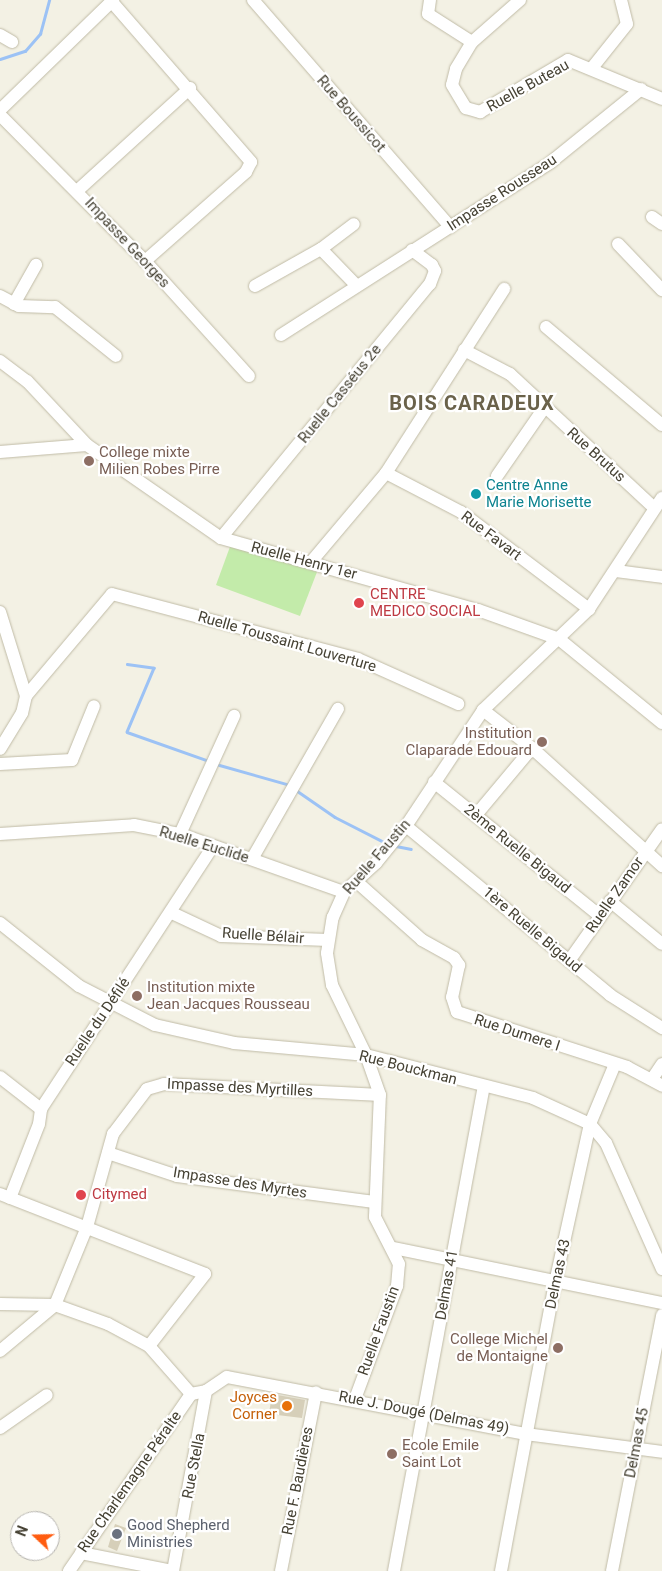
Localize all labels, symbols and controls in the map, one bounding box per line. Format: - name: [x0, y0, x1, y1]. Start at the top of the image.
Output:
- street label: Ruelle Buteau: [484, 56, 572, 116]
- street label: Rue Boussicot: [313, 72, 389, 156]
- street label: Impasse Rousseau: [444, 151, 560, 235]
- street label: Impasse Georges: [81, 194, 173, 292]
- street label: Ruelle Casséus 2e: [295, 341, 385, 447]
- district label: BOIS CARADEUX: [388, 391, 556, 415]
- street label: Rue Brutus: [563, 424, 629, 486]
- place label: College mixte Milien Robes Pirre: [99, 443, 220, 478]
- marker: College mixte Milien Robes Pirre: [83, 455, 95, 467]
- place label: Centre Anne Marie Morisette: [486, 476, 592, 511]
- marker: Centre Anne Marie Morisette: [470, 488, 482, 500]
- street label: Rue Favart: [457, 507, 525, 565]
- street label: Ruelle Henry 1er: [249, 538, 359, 584]
- place label: CENTRE MEDICO SOCIAL: [370, 585, 480, 620]
- marker: CENTRE MEDICO SOCIAL: [352, 596, 366, 610]
- street label: Ruelle Toussaint Louverture: [195, 608, 379, 676]
- place label: Institution Claparade Edouard: [406, 724, 532, 759]
- marker: Institution Claparade Edouard: [536, 736, 548, 748]
- street label: 2ème Ruelle Bigaud: [460, 800, 574, 898]
- street label: Ruelle Faustin: [340, 816, 414, 898]
- street label: Ruelle Euclide: [157, 823, 251, 867]
- street label: Ruelle Zamor: [582, 854, 648, 936]
- street label: 1ère Ruelle Bigaud: [479, 883, 585, 977]
- street label: Ruelle Bélair: [221, 924, 305, 948]
- street label: Ruelle du Défilé: [62, 974, 134, 1070]
- place label: Institution mixte Jean Jacques Rousseau: [147, 978, 310, 1013]
- marker: Institution mixte Jean Jacques Rousseau: [131, 990, 143, 1002]
- street label: Rue Dumere I: [472, 1011, 562, 1055]
- street label: Rue Bouckman: [357, 1047, 459, 1089]
- street label: Impasse des Myrtilles: [167, 1075, 313, 1101]
- street label: Impasse des Myrtes: [172, 1164, 308, 1202]
- place label: Citymed: [92, 1186, 147, 1204]
- marker: Citymed: [74, 1188, 88, 1202]
- street label: Delmas 43: [542, 1237, 574, 1311]
- street label: Delmas 41: [432, 1248, 462, 1322]
- street label: Ruelle Faustin: [355, 1284, 403, 1378]
- place label: College Michel de Montaigne: [450, 1330, 548, 1365]
- marker: College Michel de Montaigne: [552, 1342, 564, 1354]
- place label: Joyces Corner: [230, 1388, 277, 1423]
- street label: Rue J. Dougé (Delmas 49): [337, 1388, 511, 1438]
- marker: Joyces Corner: [281, 1400, 293, 1412]
- street label: Delmas 45: [621, 1406, 653, 1480]
- street label: Rue Charlemagne Péralte: [74, 1408, 186, 1556]
- street label: Rue F. Baudières: [279, 1425, 317, 1537]
- street label: Rue Stella: [179, 1432, 209, 1500]
- place label: Ecole Emile Saint Lot: [402, 1436, 479, 1471]
- marker: Ecole Emile Saint Lot: [386, 1448, 398, 1460]
- north arrow: [10, 1511, 60, 1561]
- place label: Good Shepherd Ministries: [127, 1516, 230, 1551]
- text: N: [13, 1524, 31, 1538]
- marker: Good Shepherd Ministries: [111, 1528, 123, 1540]

